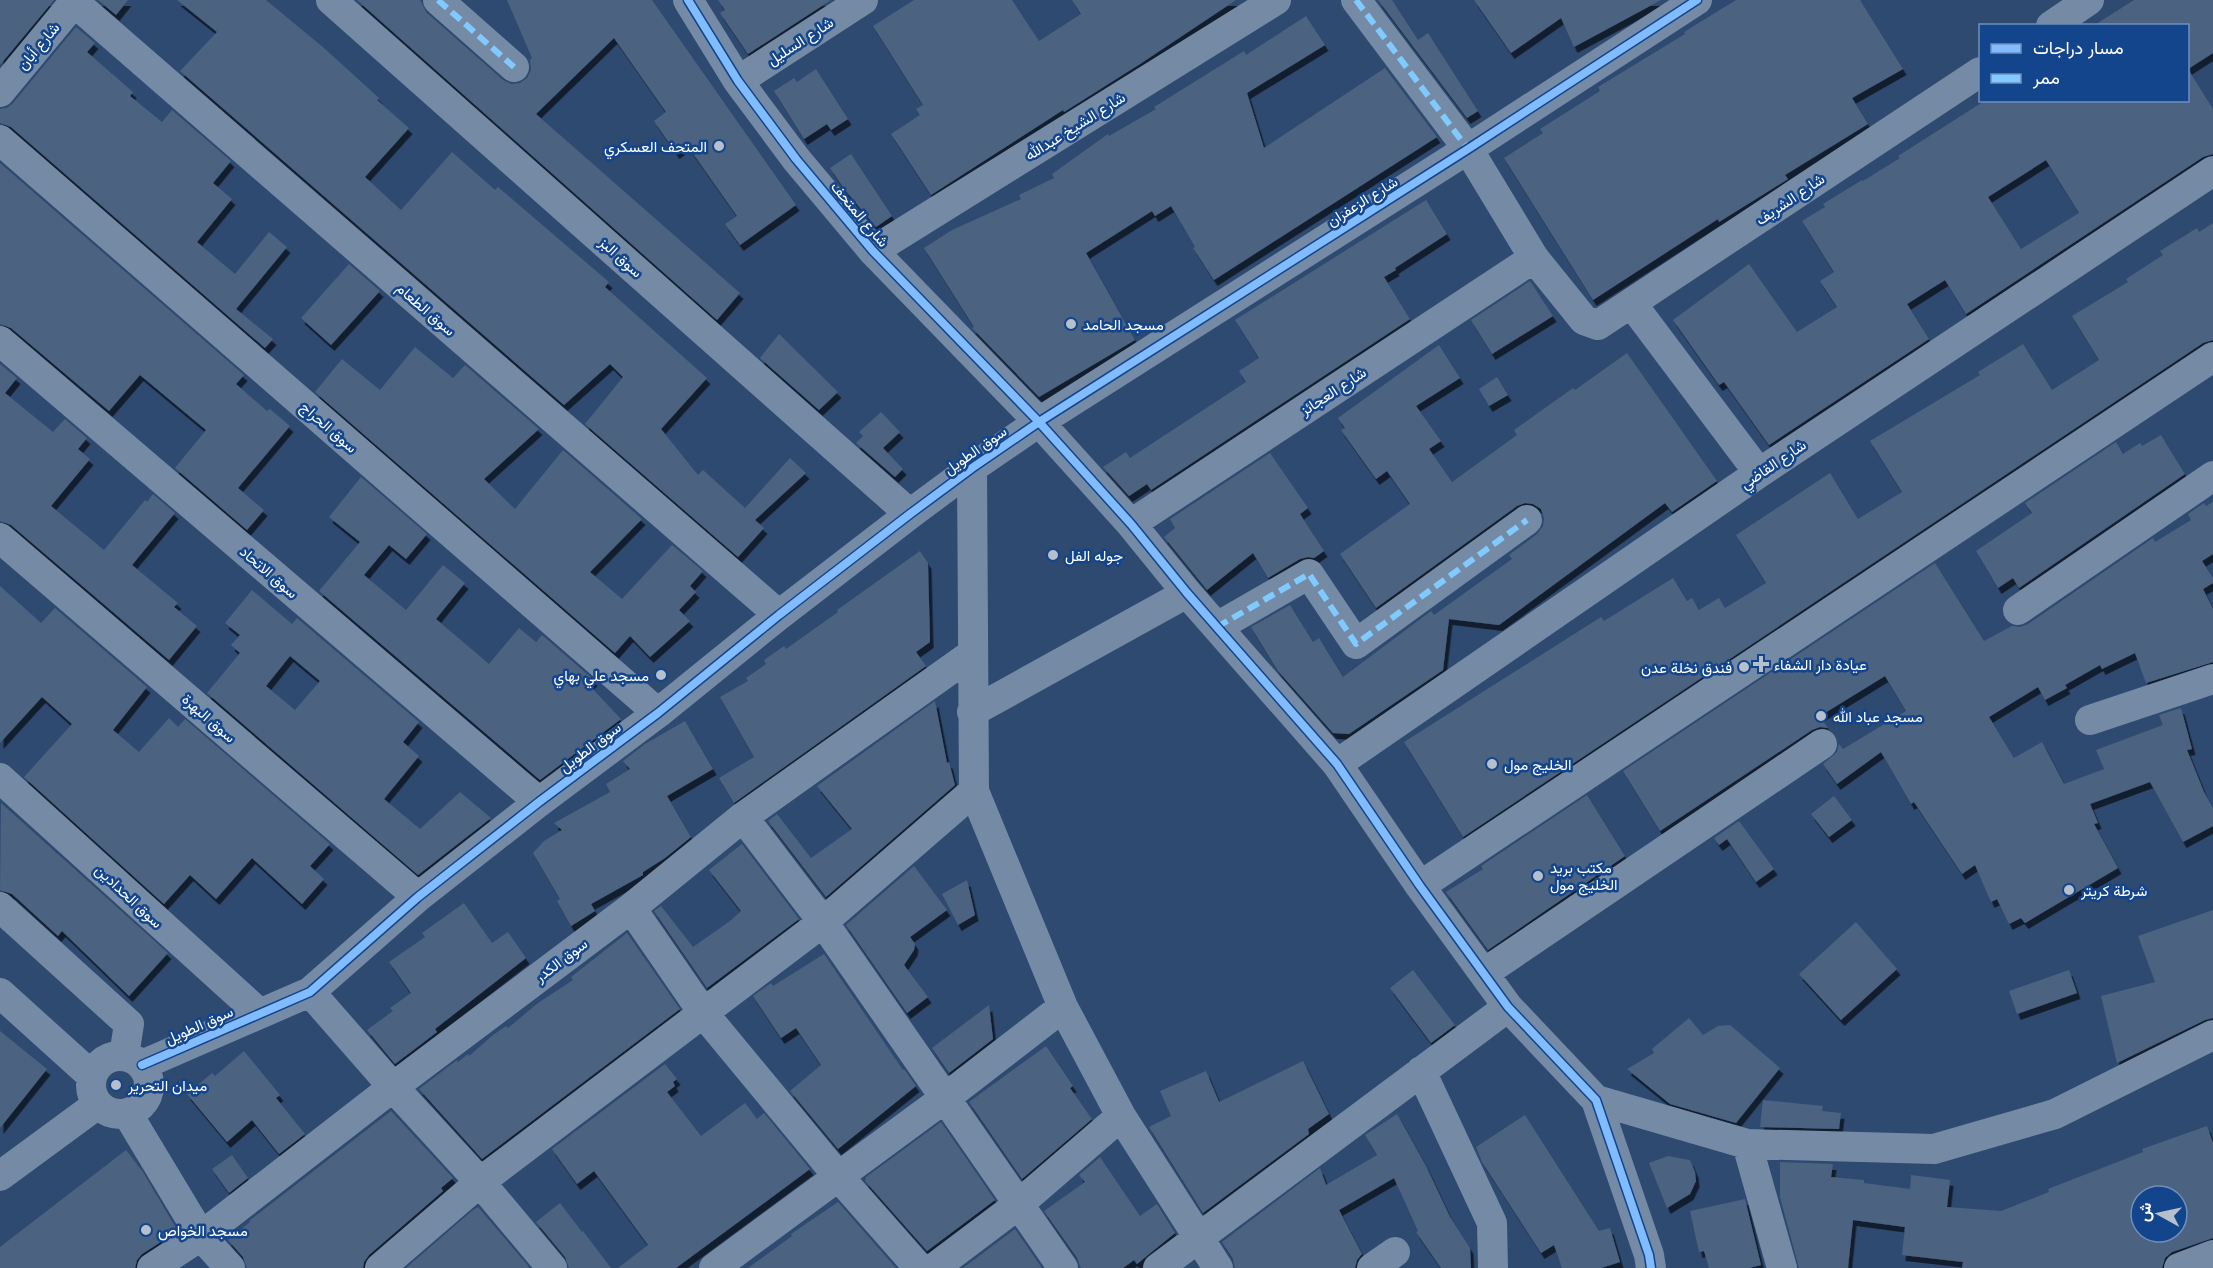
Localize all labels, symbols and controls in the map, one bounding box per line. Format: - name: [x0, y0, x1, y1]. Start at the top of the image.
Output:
- street label: شارع السليل: [763, 12, 838, 71]
- street label: شارع أبان: [13, 18, 65, 75]
- legend: [1979, 24, 2189, 102]
- text: مسار دراجات: [2033, 36, 2124, 59]
- text: ممر: [2032, 66, 2060, 89]
- street label: شارع الشيخ عبدالله: [1021, 87, 1130, 166]
- place label: المتحف العسكري: [604, 137, 707, 160]
- marker: المتحف العسكري: [712, 139, 726, 153]
- street label: شارع الشريف: [1752, 169, 1829, 231]
- street label: شارع الزعفران: [1323, 172, 1402, 232]
- street label: شارع المتحف: [825, 177, 893, 252]
- street label: سوق البز: [595, 232, 647, 281]
- street label: سوق الطعام: [392, 278, 460, 341]
- place label: مسجد الحامد: [1083, 315, 1164, 334]
- marker: مسجد الحامد: [1064, 317, 1078, 331]
- street label: شارع العجائز: [1296, 363, 1371, 422]
- street label: سوق الحراج: [295, 397, 361, 458]
- street label: سوق الطويل: [940, 421, 1010, 479]
- street label: شارع القاضي: [1736, 435, 1812, 496]
- street label: سوق الاتحاد: [236, 542, 302, 602]
- place label: جوله الفل: [1065, 546, 1123, 565]
- marker: جوله الفل: [1046, 548, 1060, 562]
- marker: عيادة دار الشفاء: [1752, 655, 1770, 673]
- place label: عيادة دار الشفاء: [1774, 655, 1867, 674]
- place label: فندق نخلة عدن: [1641, 658, 1732, 677]
- marker: فندق نخلة عدن: [1737, 660, 1751, 674]
- place label: مسجد علي بهاي: [554, 666, 649, 689]
- marker: مسجد علي بهاي: [654, 668, 668, 682]
- street label: سوق البهرة: [178, 690, 240, 747]
- place label: مسجد عباد الله: [1833, 707, 1923, 726]
- marker: مسجد عباد الله: [1814, 709, 1828, 723]
- street label: سوق الطويل: [555, 717, 625, 776]
- place label: الخليج مول: [1504, 755, 1572, 776]
- marker: الخليج مول: [1485, 757, 1499, 771]
- place label: مكتب بريد الخليج مول: [1550, 858, 1618, 896]
- street label: سوق الحدادين: [91, 860, 167, 933]
- marker: مكتب بريد الخليج مول: [1531, 869, 1545, 883]
- place label: شرطة كريتر: [2080, 881, 2147, 900]
- marker: شرطة كريتر: [2062, 883, 2076, 897]
- street label: سوق الكدر: [530, 934, 591, 987]
- street label: سوق الطويل: [162, 1001, 236, 1048]
- place label: ميدان التحرير: [127, 1076, 207, 1095]
- marker: ميدان التحرير: [109, 1078, 123, 1092]
- north arrow: [2129, 1184, 2189, 1244]
- text: ش: [2133, 1201, 2155, 1223]
- place label: مسجد الخواص: [158, 1221, 248, 1241]
- marker: مسجد الخواص: [139, 1223, 153, 1237]

